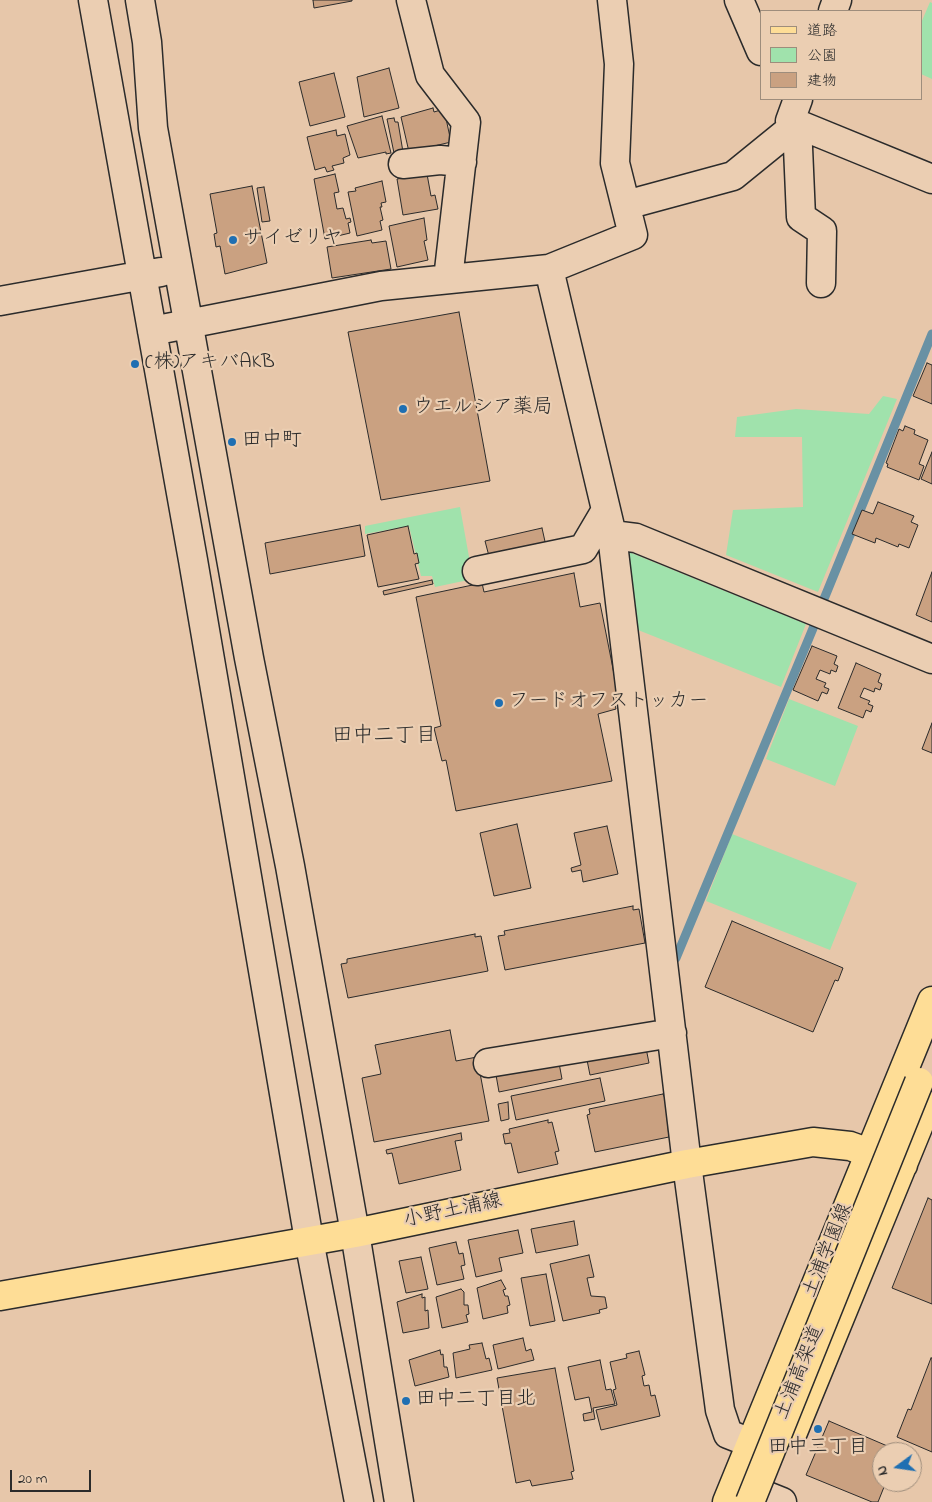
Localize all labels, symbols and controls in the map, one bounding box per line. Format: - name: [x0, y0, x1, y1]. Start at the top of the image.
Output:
- legend: [760, 10, 922, 100]
- text: 道路: [807, 20, 837, 42]
- text: 公園: [807, 45, 837, 67]
- text: 建物: [807, 70, 837, 92]
- place label: サイゼリヤ: [243, 228, 343, 252]
- marker: サイゼリヤ: [227, 234, 239, 246]
- place label: (株)アキバAKB: [145, 352, 275, 376]
- marker: (株)アキバAKB: [129, 358, 141, 370]
- place label: ウエルシア薬局: [413, 397, 553, 421]
- marker: ウエルシア薬局: [397, 403, 409, 415]
- place label: 田中町: [242, 430, 302, 454]
- marker: 田中町: [226, 436, 238, 448]
- place label: フードオフストッカー: [509, 691, 709, 715]
- marker: フードオフストッカー: [493, 697, 505, 709]
- district label: 田中二丁目: [332, 725, 436, 751]
- street label: 小野土浦線: [402, 1190, 504, 1234]
- street label: 土浦学園線: [799, 1200, 859, 1302]
- street label: 土浦高架道: [771, 1322, 831, 1424]
- place label: 田中二丁目北: [416, 1389, 536, 1413]
- marker: 田中二丁目北: [400, 1395, 412, 1407]
- marker: 田中三丁目: [812, 1423, 824, 1435]
- place label: 田中三丁目: [768, 1437, 868, 1461]
- north arrow: [872, 1442, 922, 1492]
- scale bar: [12, 1460, 94, 1492]
- text: N: [872, 1463, 894, 1478]
- text: 20 m: [18, 1468, 47, 1490]

